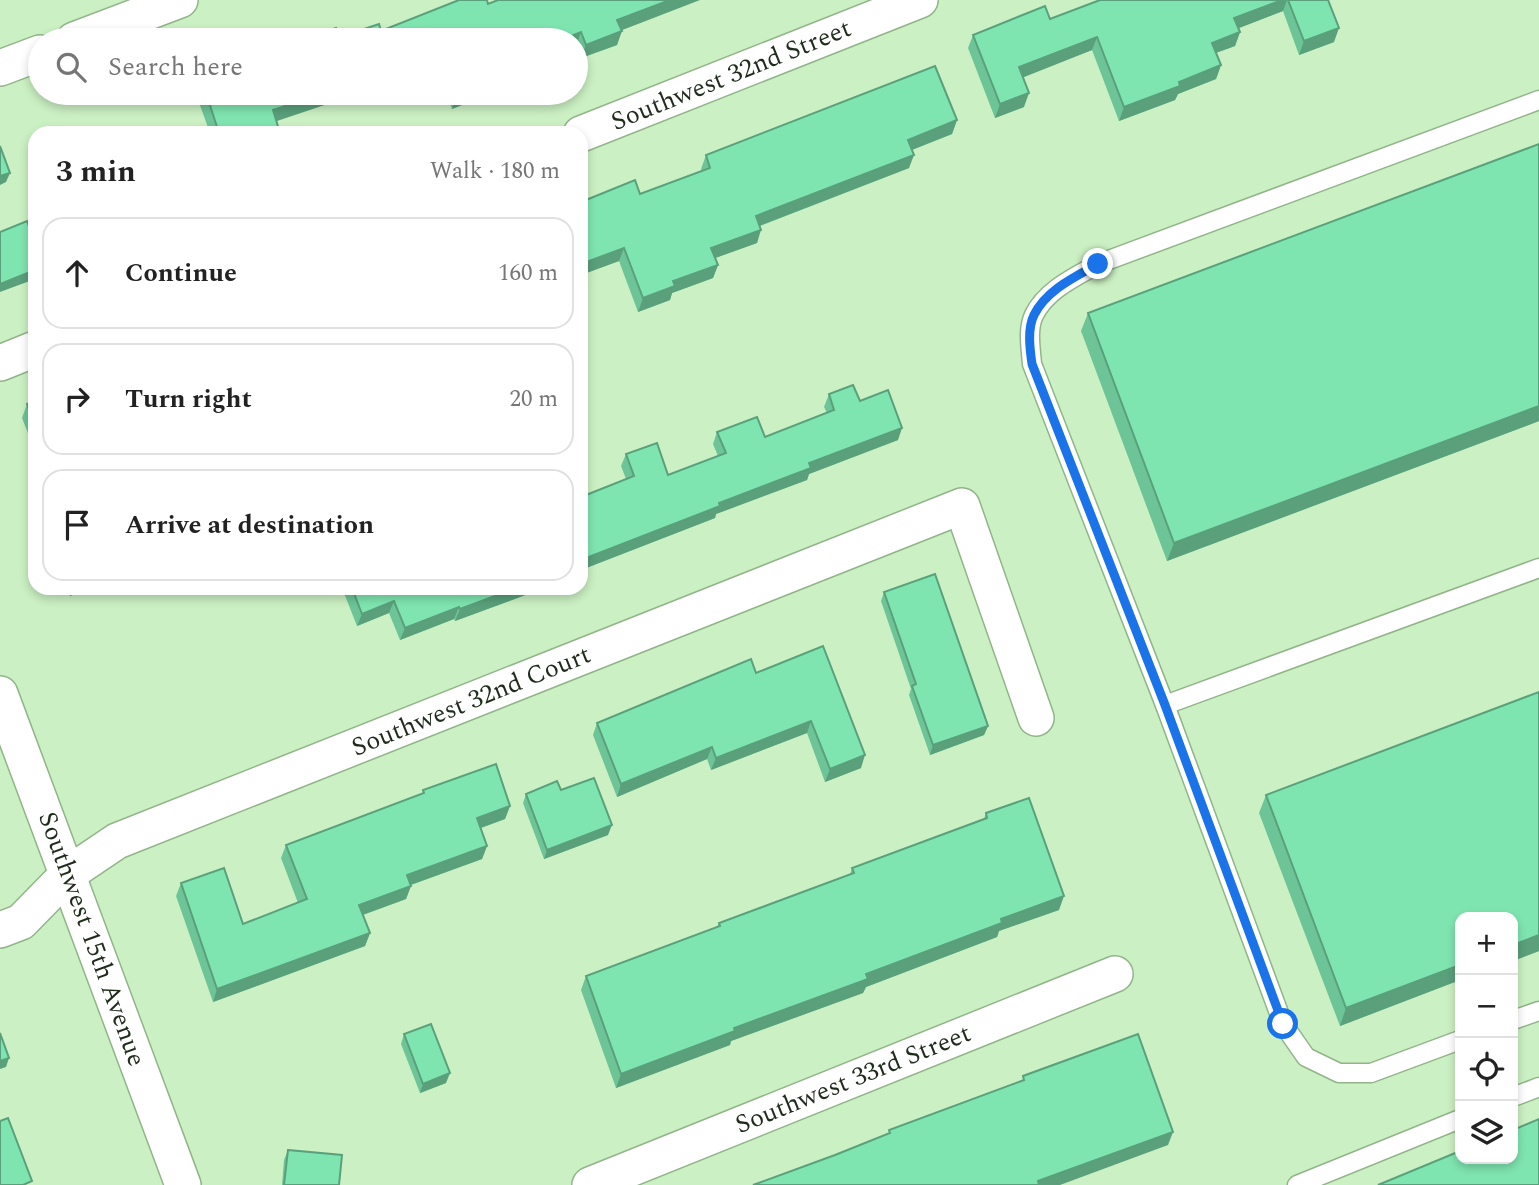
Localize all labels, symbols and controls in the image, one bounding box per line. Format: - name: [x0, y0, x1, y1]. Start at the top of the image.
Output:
- street label: Southwest 32nd Street: [605, 8, 857, 142]
- search box: [28, 28, 588, 105]
- text: Search here: [108, 47, 243, 87]
- icon: search: [52, 48, 90, 86]
- text: 3 min: [56, 149, 136, 195]
- text: Walk · 180 m: [430, 154, 560, 189]
- route end: [1082, 248, 1113, 279]
- text: Continue: [125, 253, 237, 293]
- icon: ahead: [58, 254, 96, 292]
- text: 160 m: [498, 256, 558, 291]
- text: Turn right: [125, 379, 252, 419]
- icon: right: [58, 380, 96, 418]
- text: 20 m: [509, 382, 558, 417]
- text: Arrive at destination: [125, 505, 374, 545]
- icon: arrive: [58, 506, 96, 544]
- street label: Southwest 32nd Court: [345, 635, 597, 767]
- street label: Southwest 15th Avenue: [27, 806, 157, 1072]
- map controls: [1455, 912, 1518, 1164]
- button: +: [1455, 912, 1518, 975]
- button: −: [1455, 975, 1518, 1038]
- route start: [1267, 1008, 1298, 1039]
- street label: Southwest 33rd Street: [729, 1013, 977, 1145]
- button: locate: [1455, 1038, 1518, 1101]
- button: layers: [1455, 1101, 1518, 1164]

